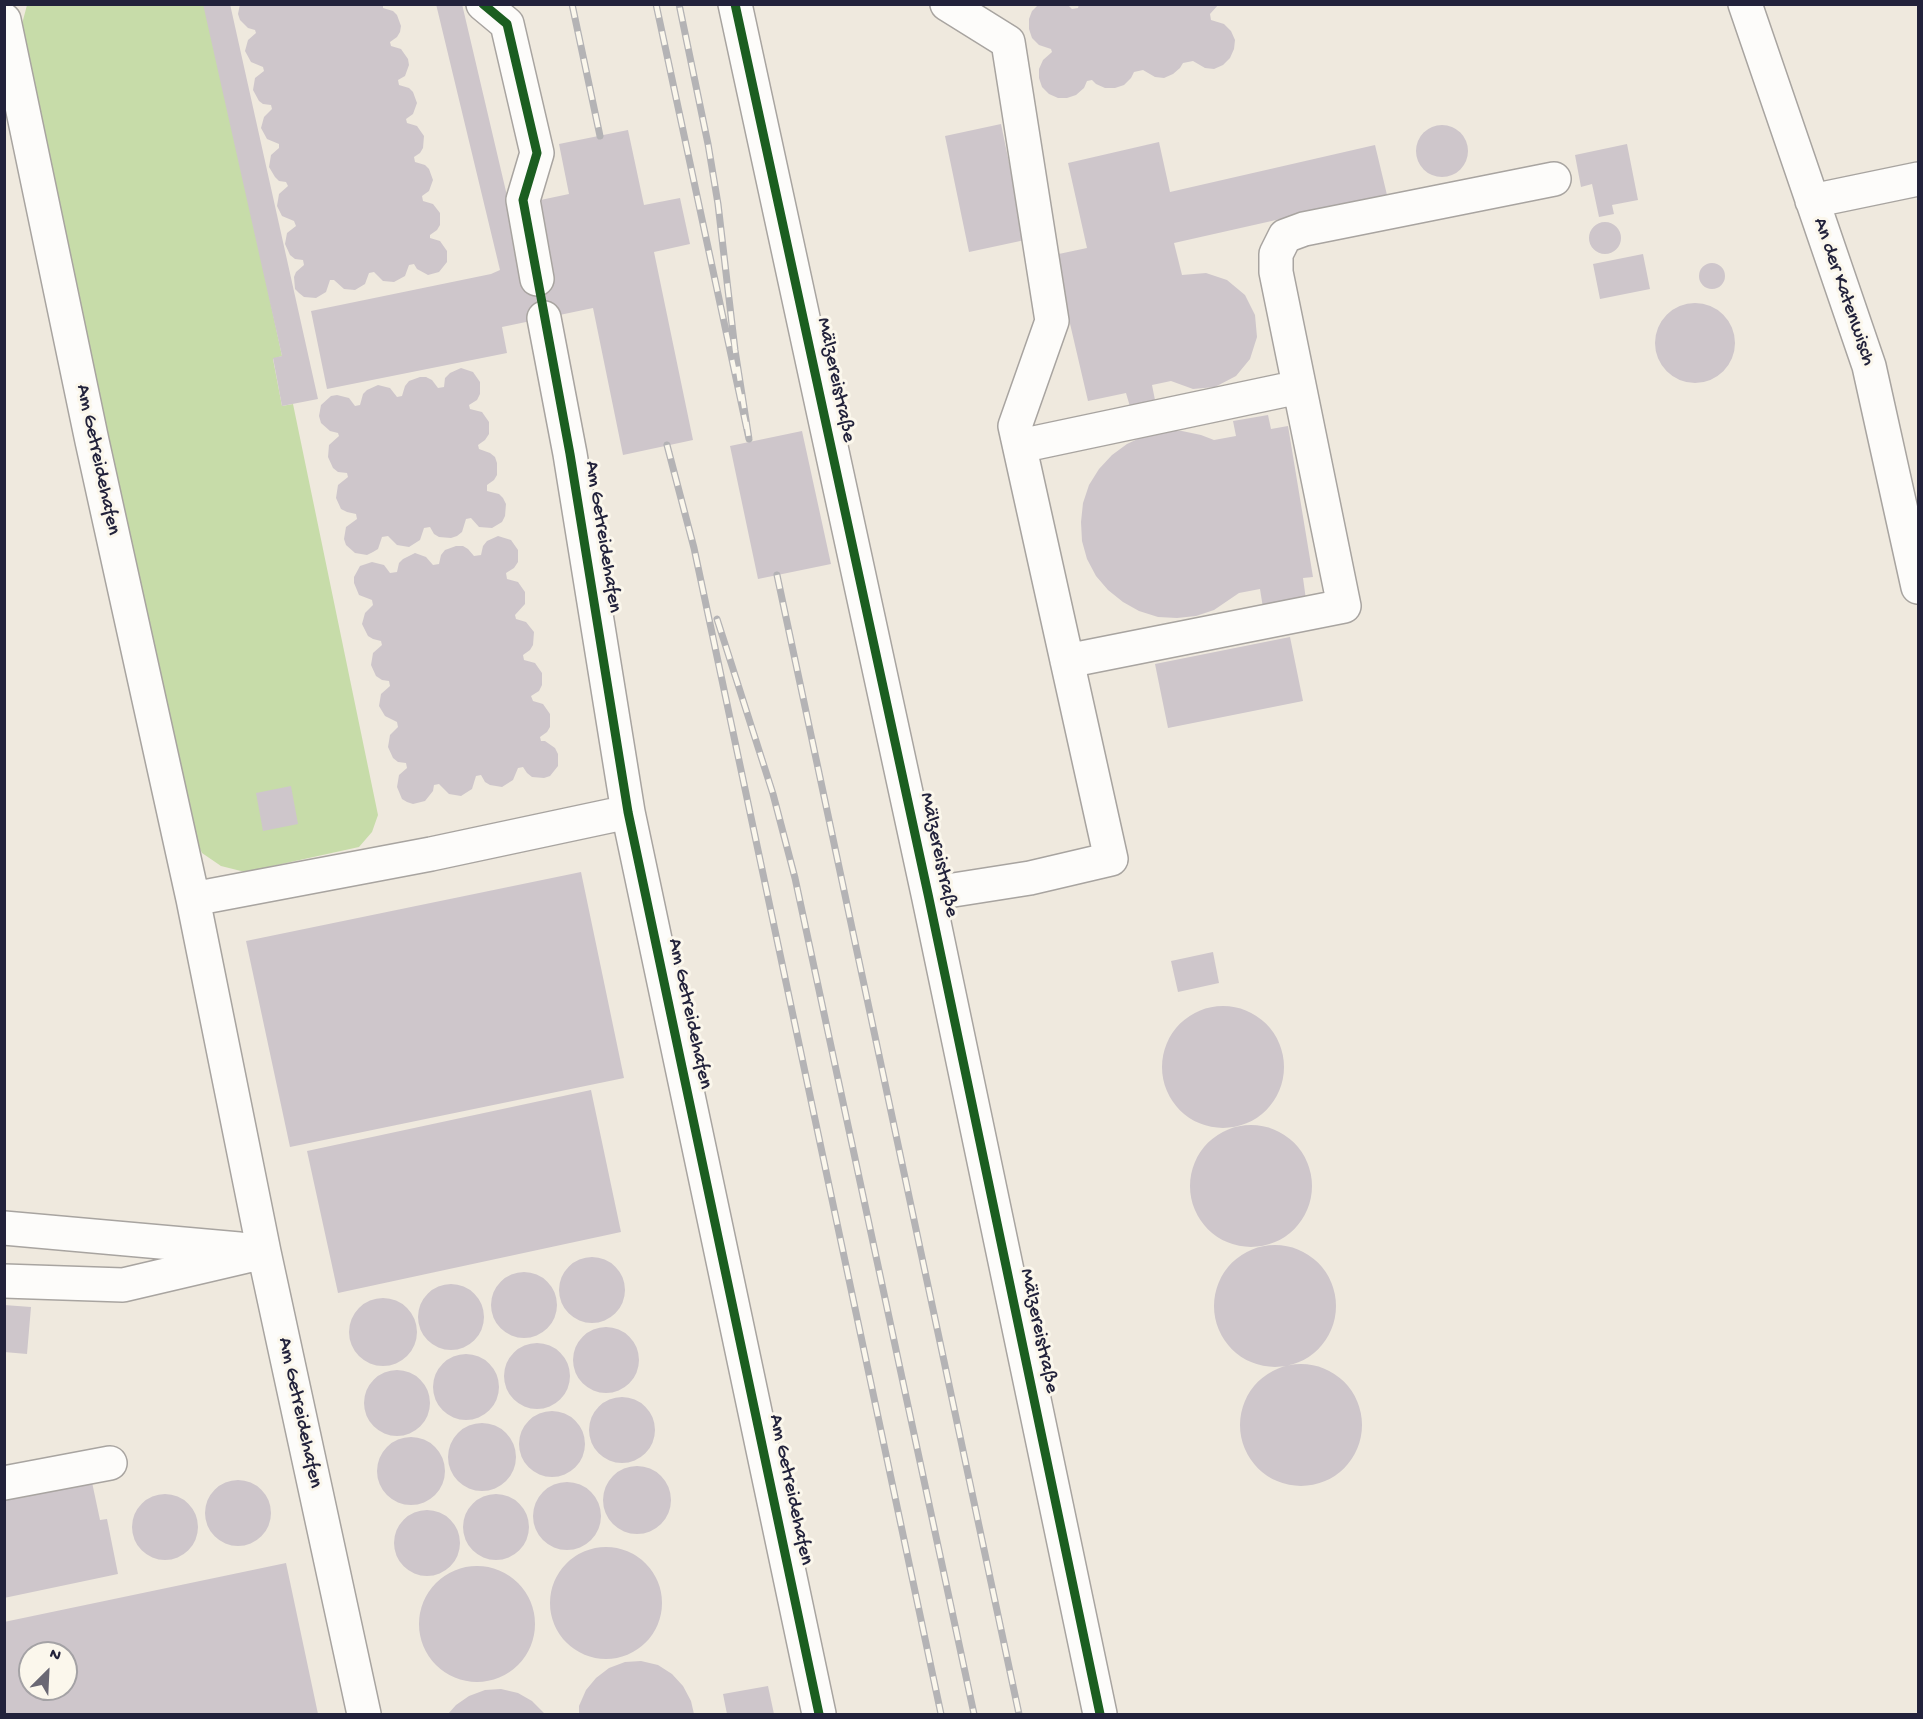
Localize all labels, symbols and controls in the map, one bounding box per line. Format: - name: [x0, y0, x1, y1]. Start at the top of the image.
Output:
- street label: An der Katenwisch: [1806, 215, 1880, 369]
- street label: Mälzereistraße: [810, 316, 860, 444]
- street label: Am Getreidehafen: [69, 382, 125, 538]
- street label: Am Getreidehafen: [578, 459, 626, 615]
- street label: Mälzereistraße: [913, 791, 963, 919]
- street label: Am Getreidehafen: [661, 936, 717, 1092]
- street label: Mälzereistraße: [1013, 1267, 1063, 1395]
- street label: Am Getreidehafen: [271, 1335, 327, 1491]
- street label: Am Getreidehafen: [762, 1412, 818, 1568]
- north arrow: [18, 1641, 78, 1701]
- text: N: [46, 1645, 63, 1667]

